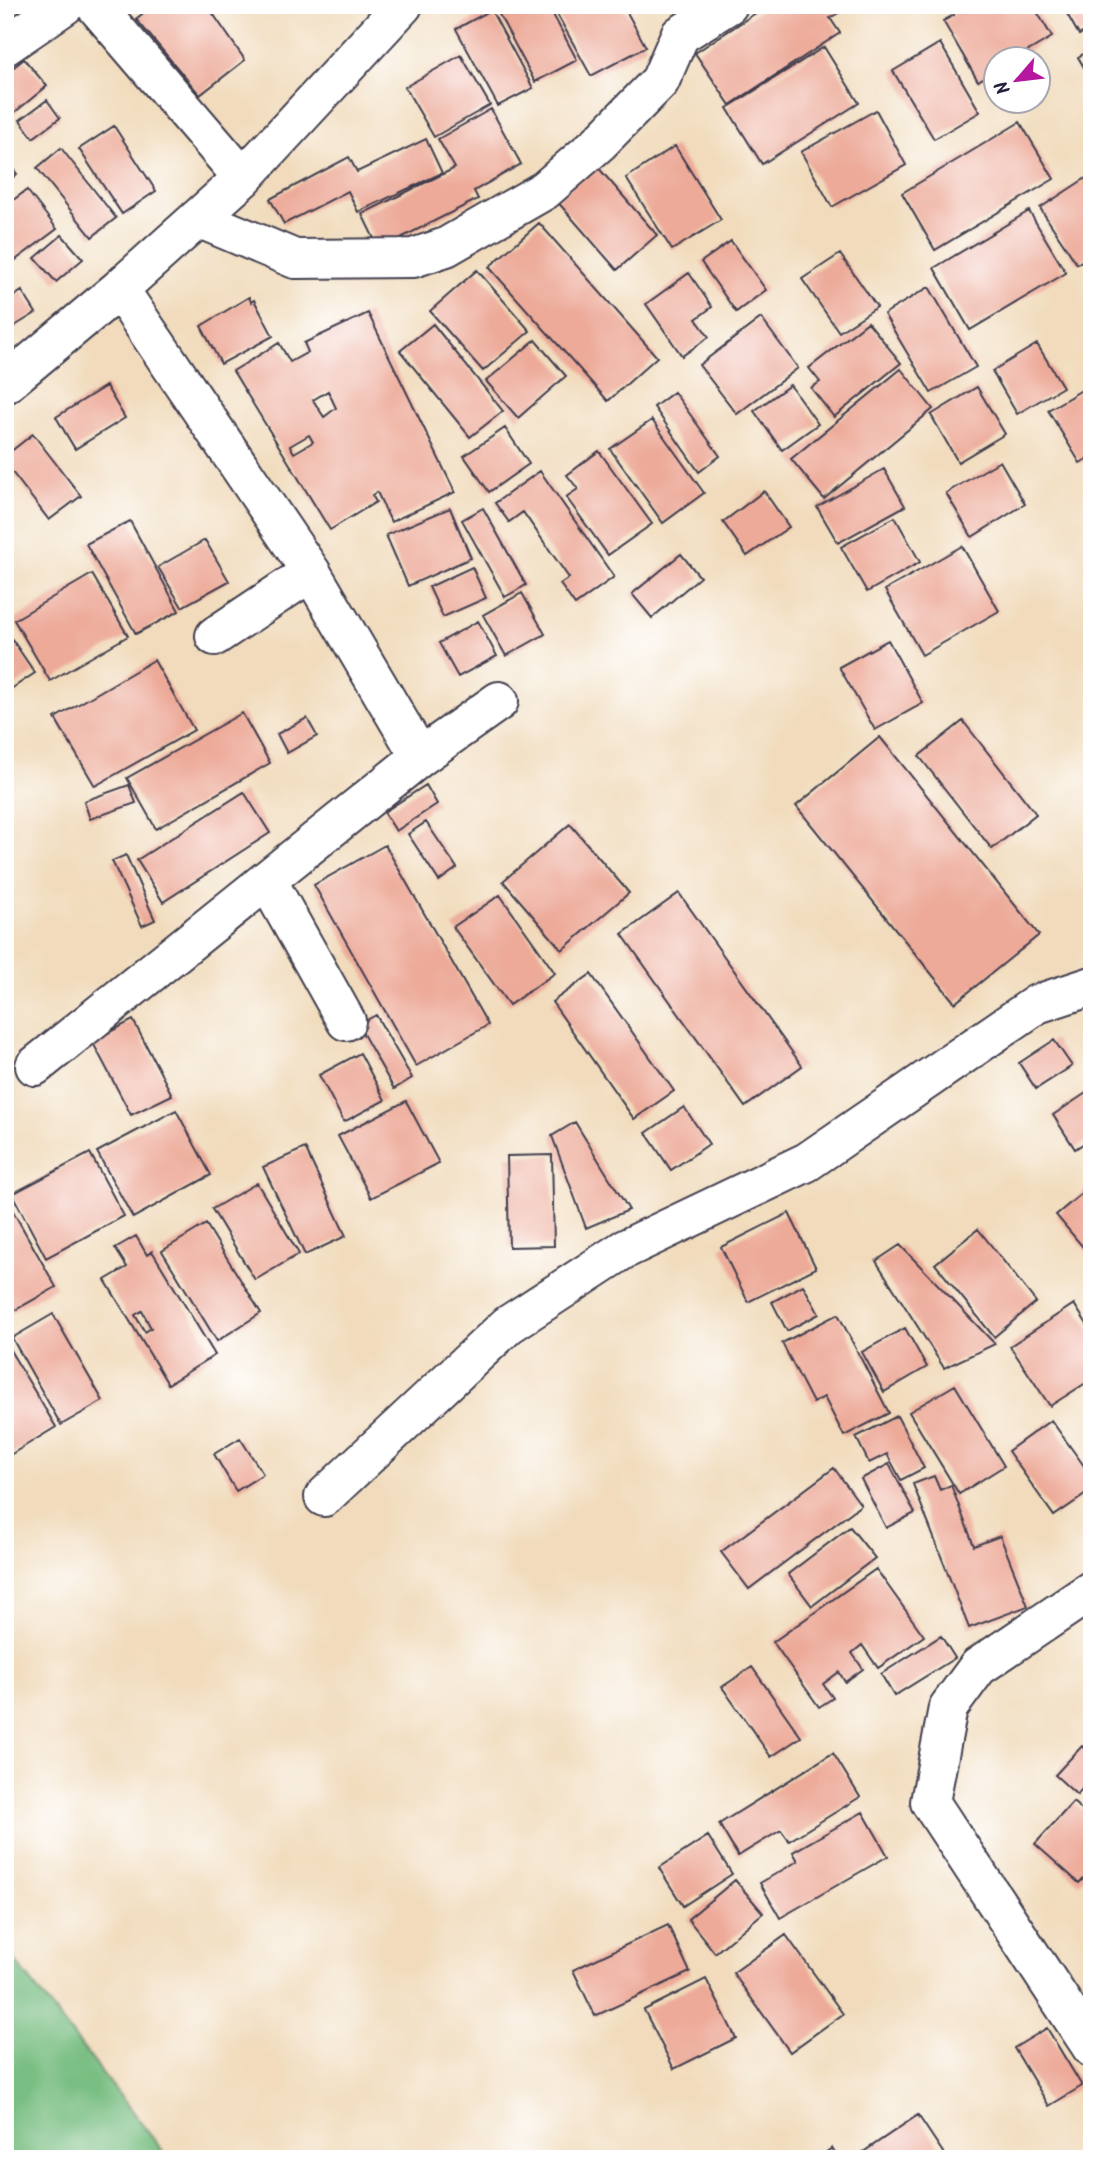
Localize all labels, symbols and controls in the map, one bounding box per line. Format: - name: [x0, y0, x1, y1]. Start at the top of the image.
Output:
- north arrow: [982, 46, 1052, 116]
- text: N: [988, 75, 1020, 99]

